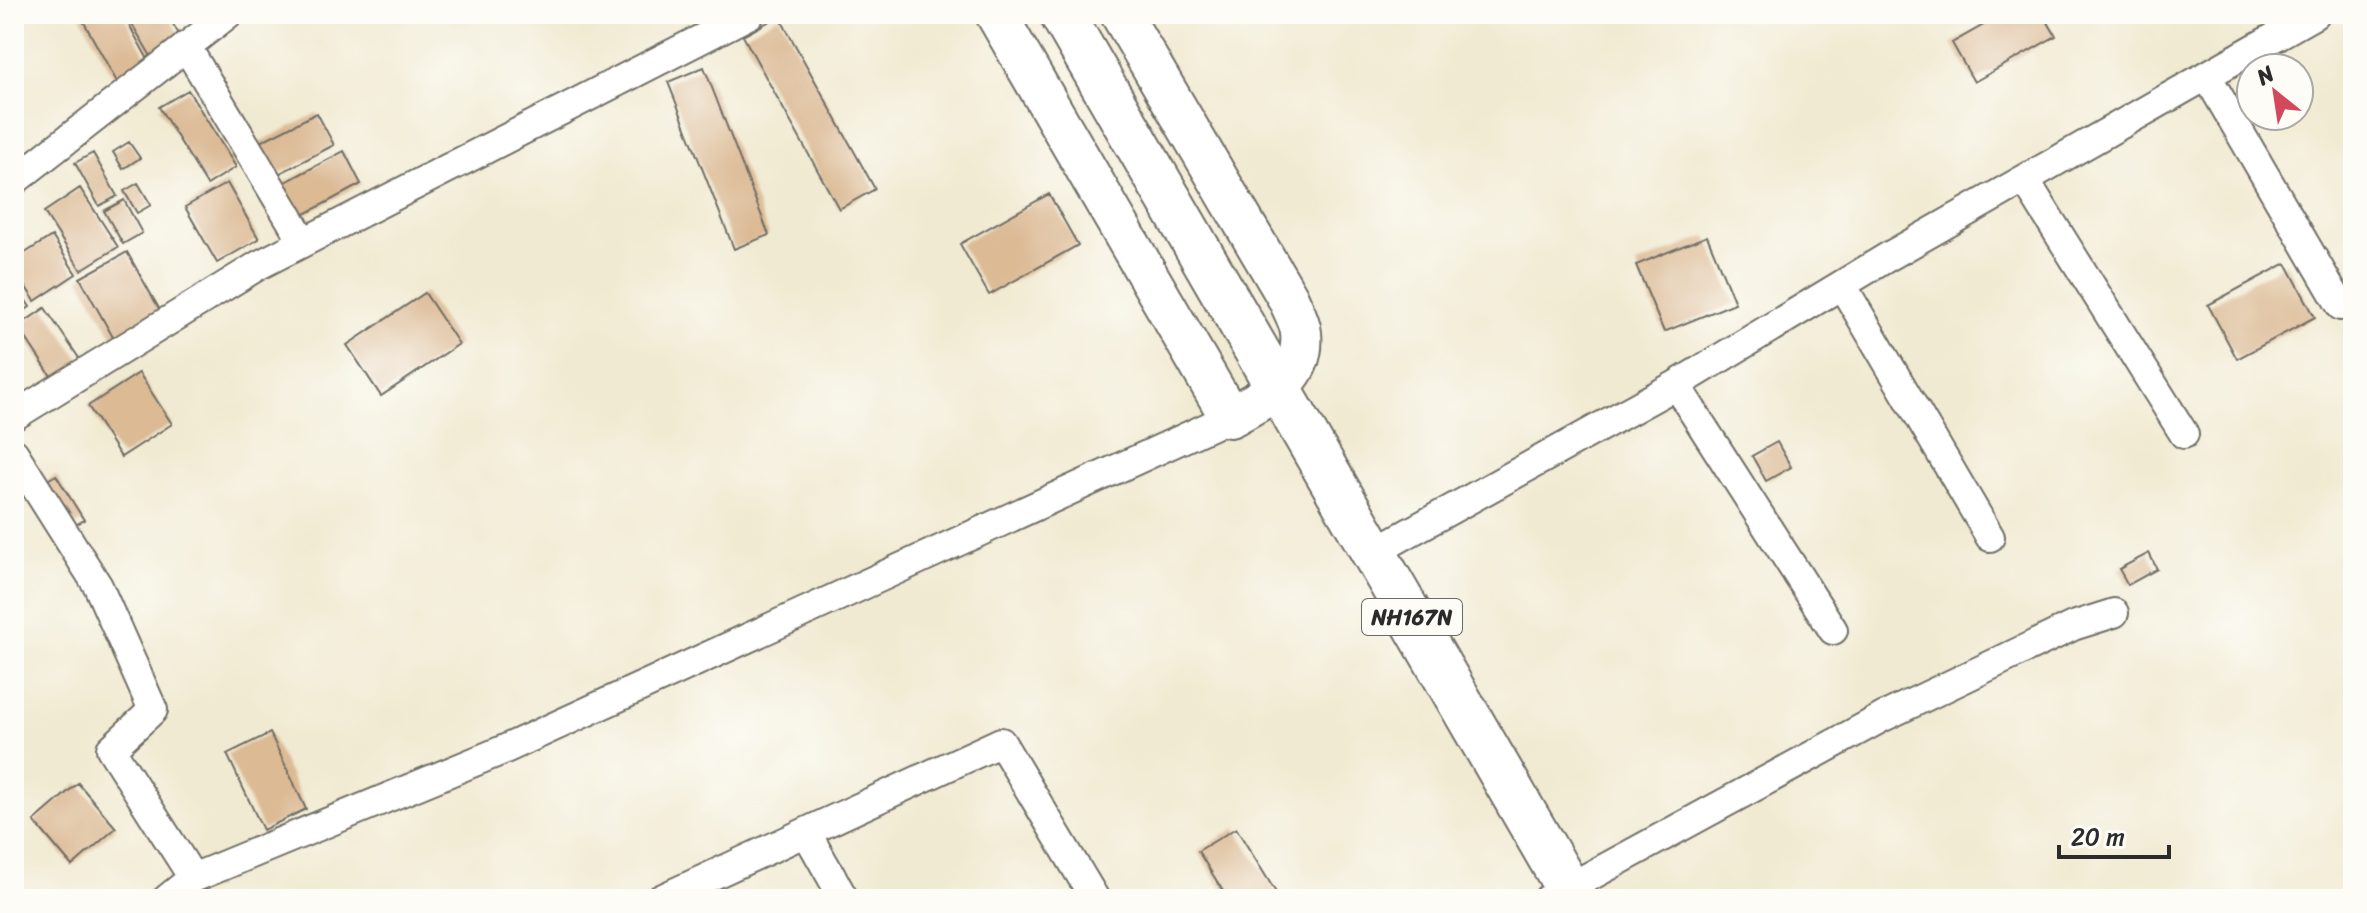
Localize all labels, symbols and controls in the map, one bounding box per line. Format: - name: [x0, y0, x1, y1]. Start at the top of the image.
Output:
- north arrow: [2235, 52, 2315, 132]
- text: N: [2248, 54, 2282, 96]
- road number: NH167N: [1362, 599, 1462, 635]
- scale bar: [2059, 809, 2169, 859]
- text: 20 m: [2071, 816, 2125, 858]

